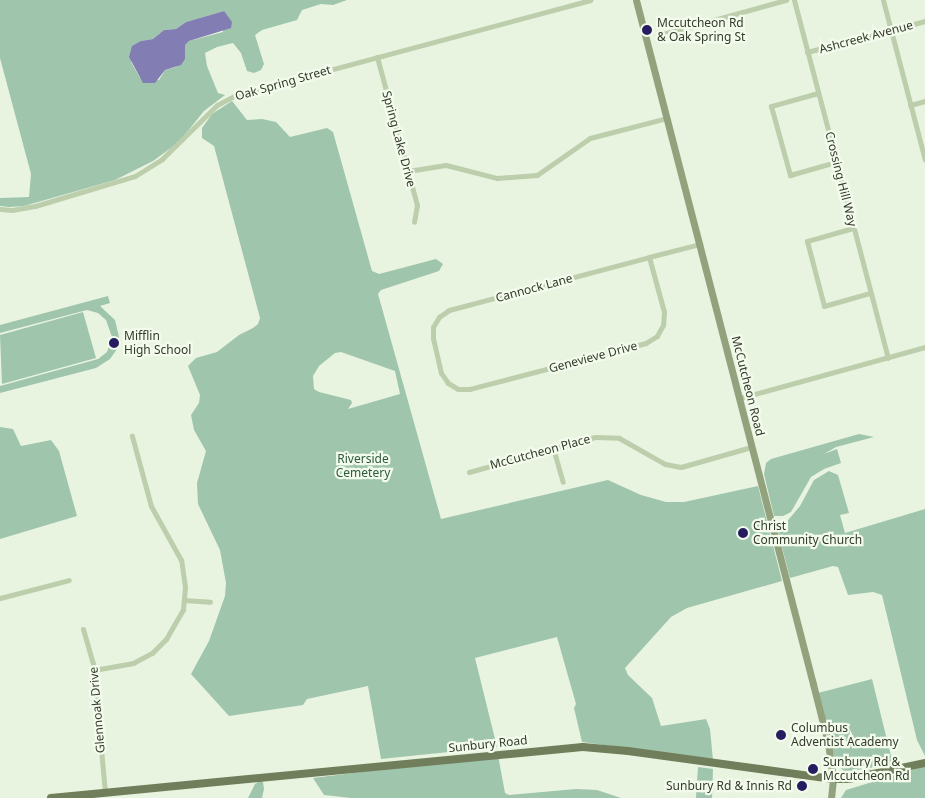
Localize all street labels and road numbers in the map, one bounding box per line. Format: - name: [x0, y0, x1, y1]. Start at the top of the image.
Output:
- street label: Ashcreek Avenue: [818, 18, 914, 56]
- street label: Oak Spring Street: [233, 62, 333, 104]
- street label: Spring Lake Drive: [379, 89, 419, 189]
- street label: Crossing Hill Way: [822, 130, 860, 228]
- street label: Cannock Lane: [494, 271, 574, 305]
- street label: McCutcheon Road: [729, 335, 767, 437]
- street label: Genevieve Drive: [547, 338, 639, 376]
- street label: McCutcheon Place: [488, 432, 592, 472]
- street label: Glennoak Drive: [86, 666, 108, 754]
- street label: Sunbury Road: [448, 733, 528, 755]

